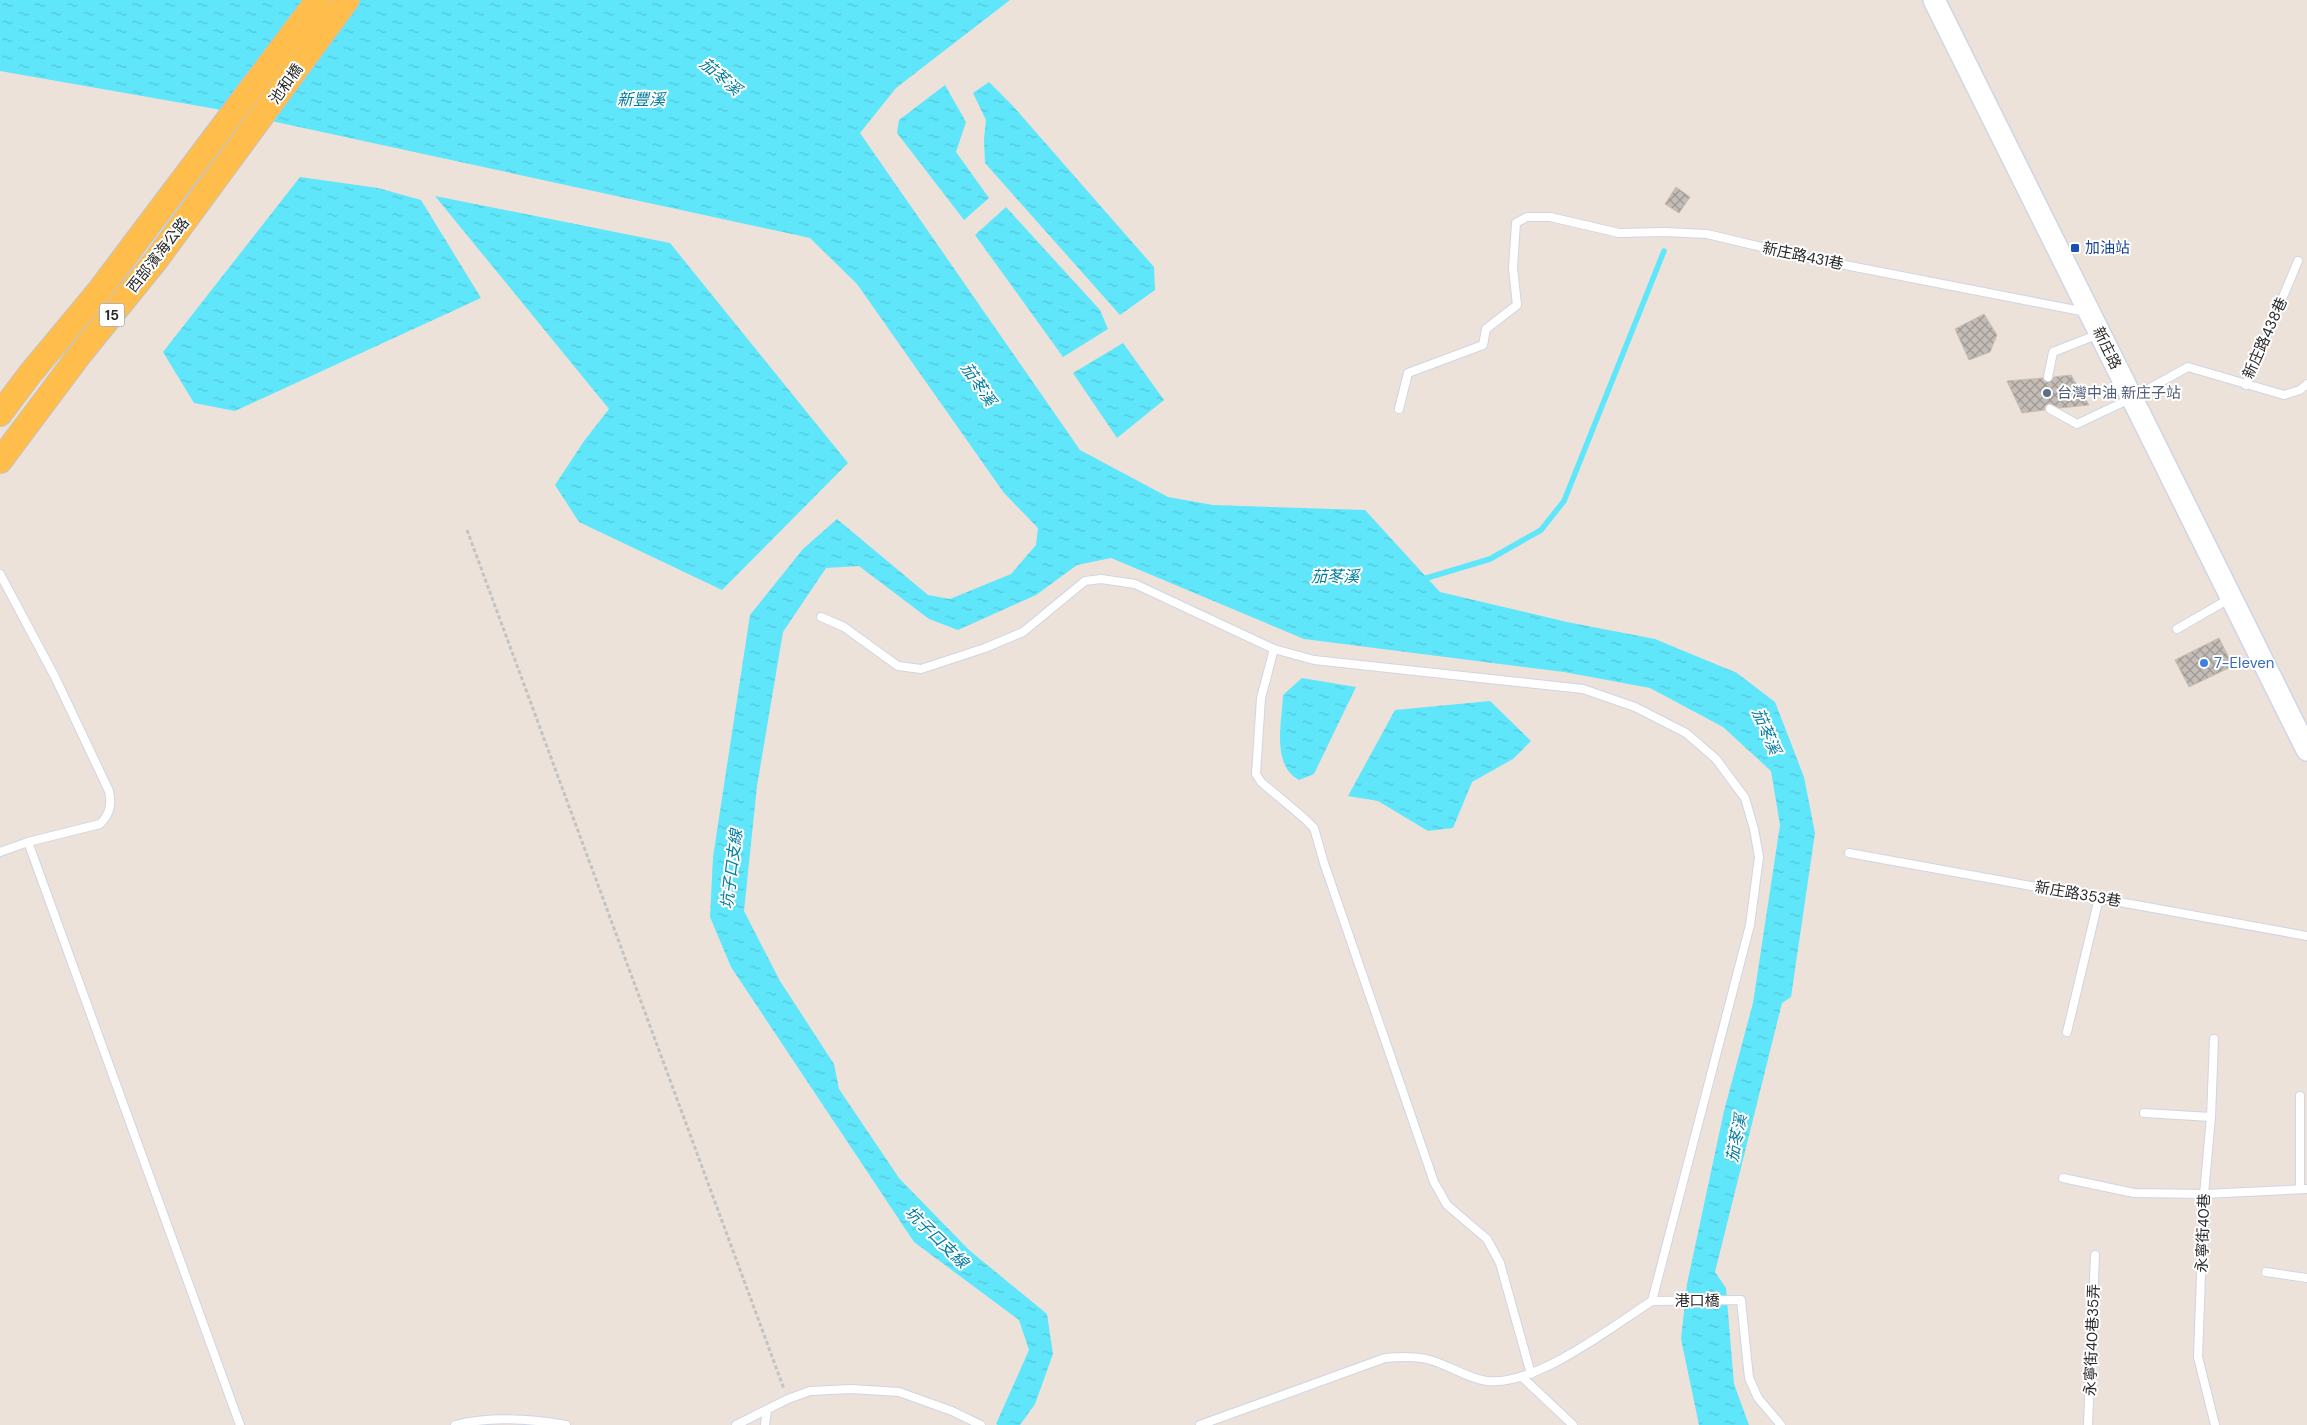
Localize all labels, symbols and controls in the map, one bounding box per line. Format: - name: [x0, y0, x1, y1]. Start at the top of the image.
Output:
- water label: 茄苳溪: [696, 53, 747, 101]
- street label: 池和橋: [265, 60, 307, 108]
- water label: 新豐溪: [617, 89, 667, 110]
- street label: 西部濱海公路: [122, 213, 194, 297]
- street label: 新庄路431巷: [1761, 238, 1845, 274]
- place label: 加油站: [2085, 238, 2130, 258]
- marker: 加油站: [2069, 242, 2081, 254]
- street label: 新庄路438巷: [2238, 294, 2292, 382]
- road number: 15: [100, 304, 124, 326]
- street label: 新庄路: [2088, 323, 2126, 373]
- water label: 茄苳溪: [956, 359, 1002, 412]
- place label: 台灣中油 新庄子站: [2057, 383, 2181, 403]
- marker: 台灣中油 新庄子站: [2041, 387, 2053, 399]
- water label: 茄苳溪: [1311, 566, 1361, 587]
- place label: 7-Eleven: [2214, 653, 2274, 673]
- marker: 7-Eleven: [2198, 657, 2210, 669]
- water label: 茄苳溪: [1747, 705, 1786, 759]
- water label: 坑子口支線: [716, 826, 747, 910]
- street label: 新庄路353巷: [2033, 877, 2123, 911]
- water label: 茄苳溪: [1722, 1111, 1752, 1164]
- street label: 永寧街40巷: [2192, 1193, 2214, 1273]
- water label: 坑子口支線: [901, 1202, 974, 1274]
- street label: 永寧街40巷35弄: [2080, 1283, 2104, 1397]
- street label: 港口橋: [1674, 1291, 1720, 1311]

